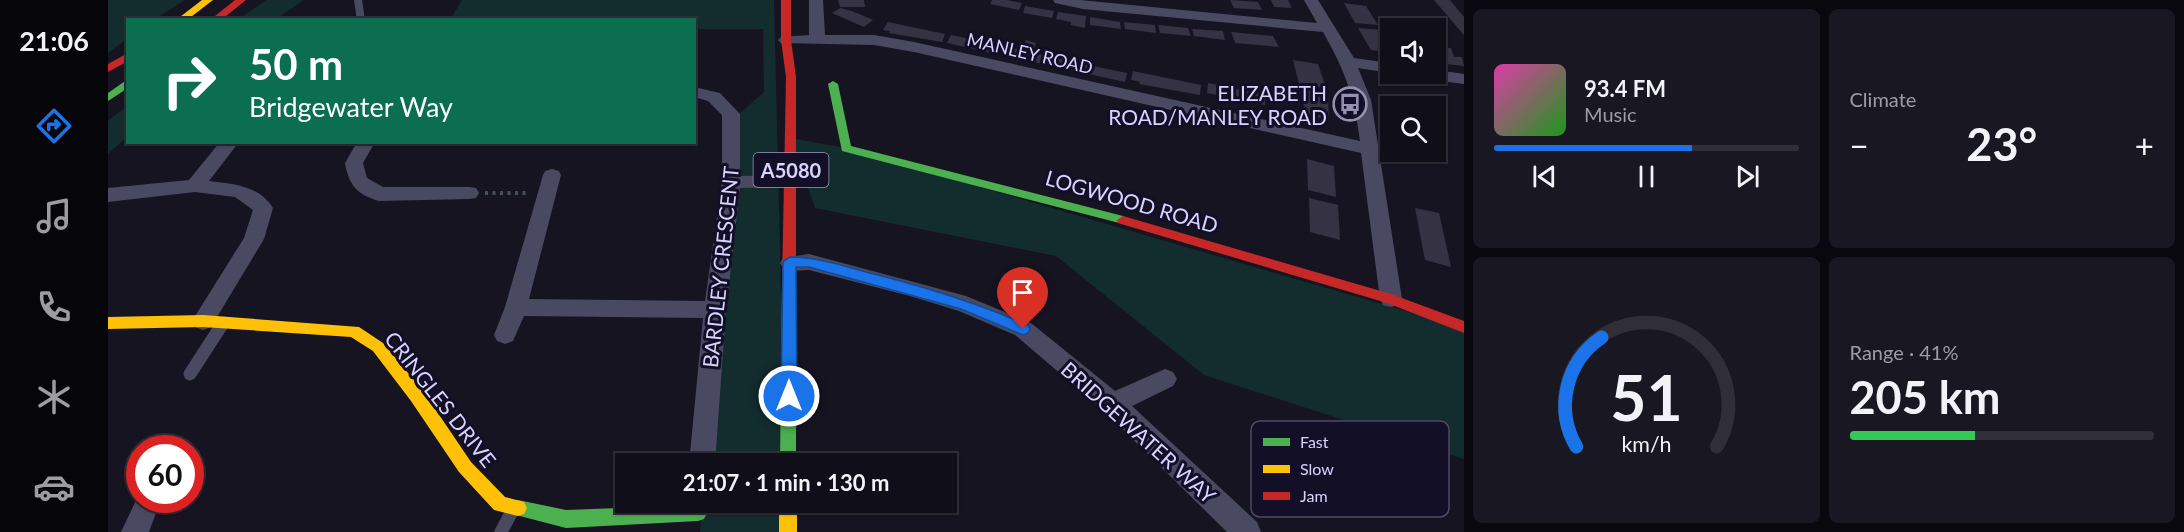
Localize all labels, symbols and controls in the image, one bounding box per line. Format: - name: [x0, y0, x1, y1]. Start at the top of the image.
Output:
- map controls: [1380, 18, 1446, 162]
- button: sound: [1380, 18, 1446, 84]
- text: 21:06: [19, 24, 89, 57]
- street label: MANLEY ROAD: [965, 28, 1095, 78]
- text: 50 m: [249, 39, 343, 89]
- icon: right: [150, 42, 228, 120]
- text: 93.4 FM: [1584, 75, 1666, 102]
- place label: ELIZABETH ROAD/MANLEY ROAD: [1108, 80, 1327, 129]
- bus stop icon: ELIZABETH ROAD/MANLEY ROAD: [1332, 86, 1368, 122]
- text: Climate: [1850, 87, 1916, 111]
- text: Bridgewater Way: [249, 90, 453, 123]
- button: search: [1380, 96, 1446, 162]
- text: Music: [1584, 102, 1637, 126]
- icon: directions: [33, 105, 75, 147]
- text: 23°: [1966, 117, 2037, 171]
- text: −: [1850, 125, 1869, 165]
- text: +: [2135, 125, 2154, 165]
- road number: A5080: [754, 153, 828, 187]
- icon: previous: [1528, 160, 1561, 193]
- icon: pause: [1630, 160, 1663, 193]
- icon: next: [1731, 160, 1764, 193]
- street label: BARDLEY CRESCENT: [697, 164, 743, 369]
- street label: LOGWOOD ROAD: [1043, 164, 1221, 238]
- icon: music: [33, 195, 75, 237]
- pin: [997, 267, 1048, 329]
- icon: arrive: [1006, 276, 1039, 309]
- icon: phone: [33, 286, 75, 328]
- street label: CRINGLES DRIVE: [380, 326, 502, 472]
- text: Range · 41%: [1850, 340, 1958, 364]
- street label: BRIDGEWATER WAY: [1057, 356, 1222, 508]
- text: 51: [1610, 359, 1682, 434]
- position arrow: [757, 364, 821, 428]
- text: 205 km: [1850, 370, 2000, 424]
- icon: climate: [33, 376, 75, 418]
- legend: [1251, 421, 1449, 517]
- text: km/h: [1621, 431, 1671, 457]
- text: Fast: [1300, 432, 1329, 451]
- speed limit sign: 60: [126, 435, 204, 513]
- text: Slow: [1300, 459, 1334, 478]
- icon: car: [33, 466, 75, 508]
- text: 21:07 · 1 min · 130 m: [683, 469, 889, 496]
- text: Jam: [1300, 486, 1328, 505]

